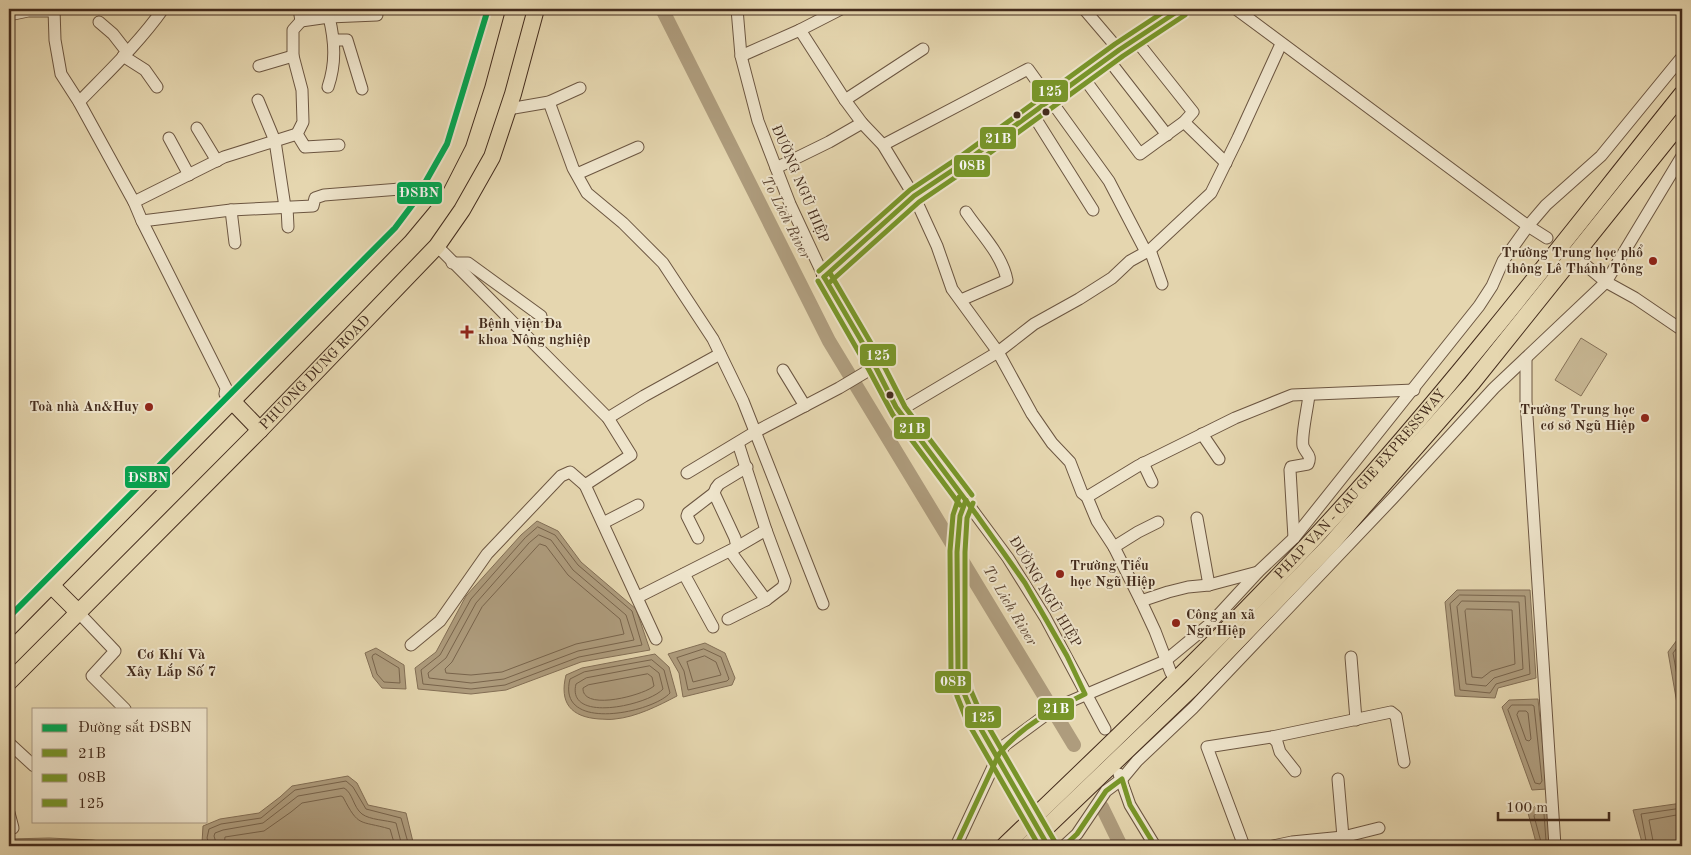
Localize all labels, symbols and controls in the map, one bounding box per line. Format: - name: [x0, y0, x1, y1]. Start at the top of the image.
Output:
- line badge: 125: [1031, 79, 1069, 103]
- text: 125: [1038, 85, 1062, 99]
- unlabelled marker: [1041, 107, 1051, 117]
- unlabelled marker: [1012, 110, 1022, 120]
- street label: ĐƯỜNG NGŨ HIỆP: [769, 121, 835, 245]
- line badge: 21B: [979, 126, 1017, 150]
- text: 21B: [985, 132, 1011, 146]
- line badge: 08B: [953, 154, 991, 178]
- text: 08B: [959, 159, 985, 173]
- water label: To Lich River: [758, 174, 812, 262]
- line badge: ĐSBN: [396, 181, 443, 205]
- text: ĐSBN: [399, 186, 439, 200]
- place label: Trường Trung học phổ thông Lê Thánh Tông: [1502, 244, 1643, 276]
- marker: Trường Trung học phổ thông Lê Thánh Tông: [1647, 255, 1659, 267]
- street label: PHUONG DUNG ROAD: [257, 313, 373, 433]
- place label: Bệnh viện Đa khoa Nông nghiệp: [478, 317, 591, 347]
- marker: Bệnh viện Đa khoa Nông nghiệp: [460, 325, 474, 339]
- line badge: 125: [859, 343, 897, 367]
- text: 125: [866, 349, 890, 363]
- street label: PHAP VAN - CAU GIE EXPRESSWAY: [1272, 387, 1448, 582]
- unlabelled marker: [885, 390, 895, 400]
- place label: Toà nhà An&Huy: [29, 400, 139, 414]
- marker: Toà nhà An&Huy: [143, 401, 155, 413]
- place label: Trường Trung học cơ sở Ngũ Hiệp: [1520, 403, 1635, 433]
- marker: Trường Trung học cơ sở Ngũ Hiệp: [1639, 412, 1651, 424]
- line badge: 21B: [893, 416, 931, 440]
- text: 21B: [899, 422, 925, 436]
- line badge: ĐSBN: [124, 465, 171, 489]
- text: ĐSBN: [128, 471, 168, 485]
- street label: ĐƯỜNG NGŨ HIỆP: [1006, 532, 1087, 650]
- place label: Trường Tiểu học Ngũ Hiệp: [1070, 557, 1155, 589]
- water label: To Lich River: [979, 563, 1039, 649]
- marker: Trường Tiểu học Ngũ Hiệp: [1054, 568, 1066, 580]
- place label: Công an xã Ngũ Hiệp: [1186, 608, 1255, 638]
- marker: Công an xã Ngũ Hiệp: [1170, 617, 1182, 629]
- district label: Cơ Khí Và Xây Lắp Số 7: [126, 648, 216, 680]
- line badge: 08B: [934, 670, 972, 694]
- text: 08B: [940, 675, 966, 689]
- line badge: 21B: [1037, 697, 1075, 721]
- text: 21B: [1043, 702, 1069, 716]
- line badge: 125: [964, 705, 1002, 729]
- legend: [32, 708, 208, 822]
- text: 125: [971, 711, 995, 725]
- text: Đường sắt ĐSBN: [78, 719, 192, 736]
- text: 21B: [78, 747, 106, 762]
- text: 08B: [78, 771, 106, 786]
- scale bar: [1498, 790, 1610, 822]
- text: 125: [78, 797, 104, 812]
- text: 100 m: [1506, 801, 1548, 816]

